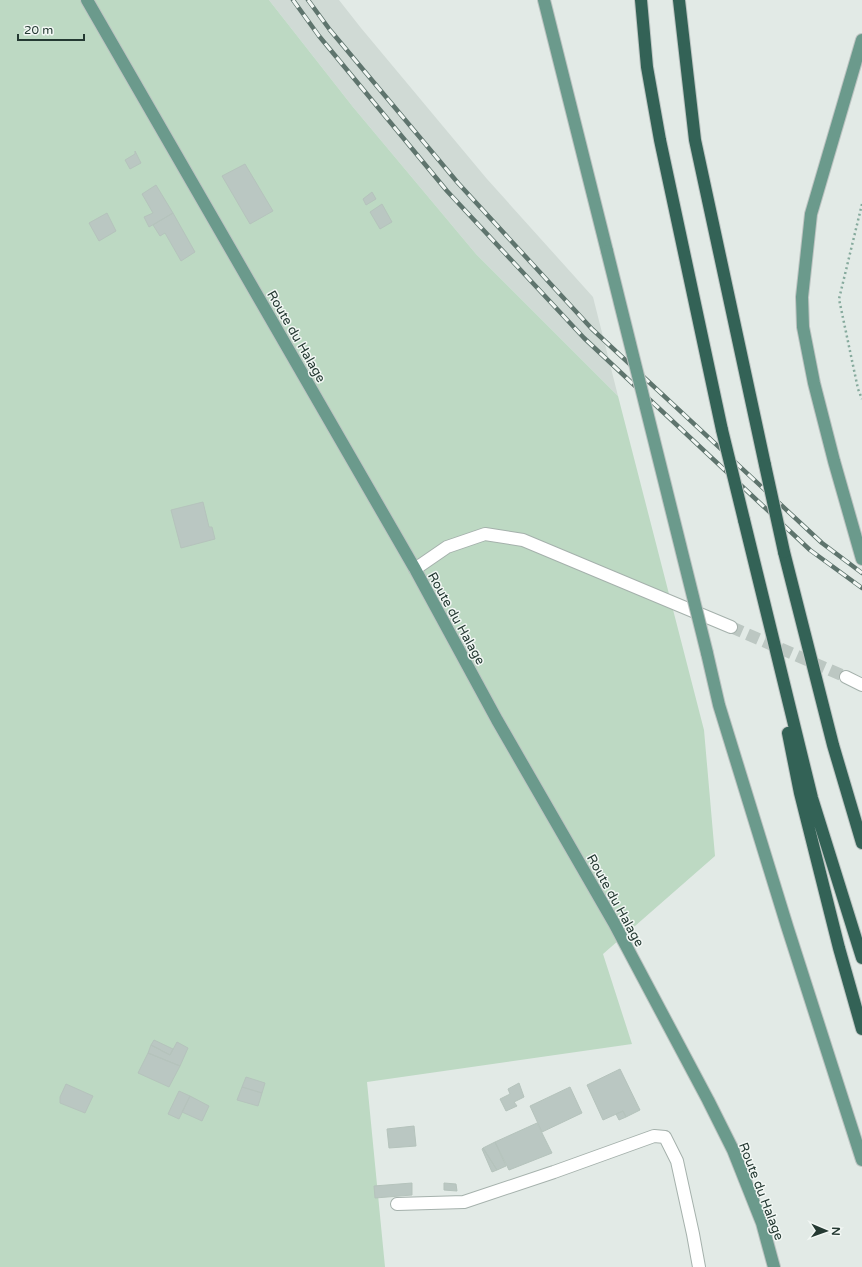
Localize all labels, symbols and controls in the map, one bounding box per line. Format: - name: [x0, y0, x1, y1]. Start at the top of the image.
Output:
- scale bar: [18, 16, 84, 42]
- text: 20 m: [24, 23, 53, 37]
- street label: Route du Halage: [263, 288, 329, 385]
- street label: Route du Halage: [424, 569, 488, 668]
- street label: Route du Halage: [583, 851, 647, 950]
- street label: Route du Halage: [735, 1140, 787, 1243]
- north arrow: [806, 1211, 846, 1251]
- text: N: [829, 1227, 842, 1236]

